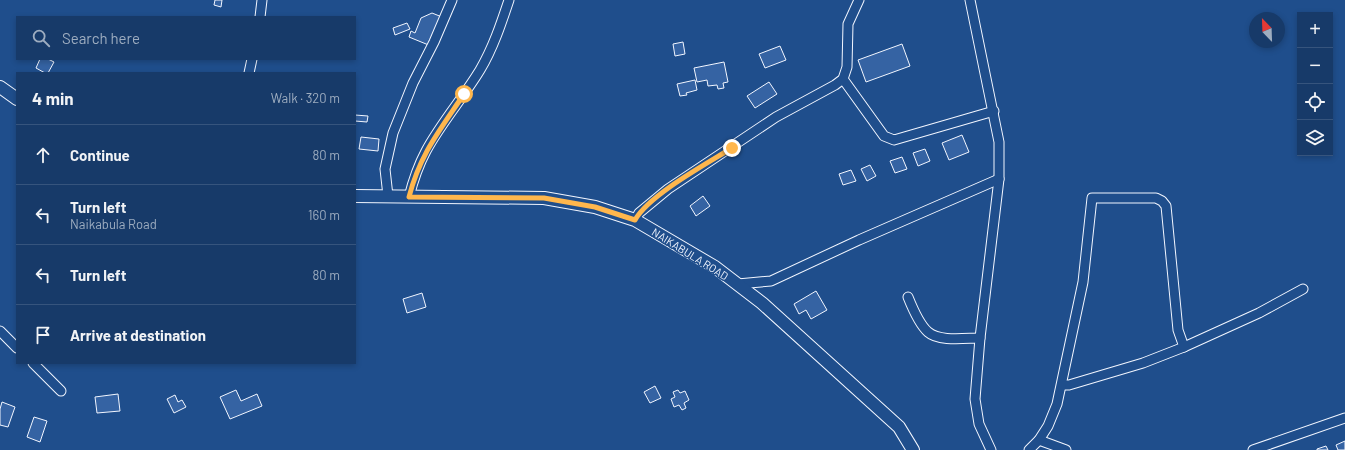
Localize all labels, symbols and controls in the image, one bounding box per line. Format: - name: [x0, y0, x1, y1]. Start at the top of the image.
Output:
- north arrow: [1249, 12, 1285, 48]
- map controls: [1297, 12, 1333, 156]
- button: +: [1297, 12, 1333, 48]
- search box: [16, 16, 356, 60]
- icon: search: [30, 27, 52, 49]
- text: Search here: [62, 29, 140, 47]
- button: −: [1297, 48, 1333, 84]
- button: locate: [1297, 84, 1333, 120]
- route start: [455, 85, 473, 103]
- text: 4 min: [32, 88, 74, 108]
- text: Walk · 320 m: [271, 90, 340, 106]
- button: layers: [1297, 120, 1333, 156]
- route end: [723, 139, 741, 157]
- icon: ahead: [32, 144, 54, 166]
- text: Continue: [70, 146, 130, 164]
- text: 80 m: [313, 147, 340, 163]
- text: Turn left: [70, 198, 126, 216]
- icon: left: [32, 204, 54, 226]
- text: 160 m: [308, 207, 340, 223]
- text: Naikabula Road: [70, 216, 157, 232]
- street label: NAIKABULA ROAD: [650, 225, 731, 282]
- icon: left: [32, 264, 54, 286]
- text: Turn left: [70, 266, 126, 284]
- text: 80 m: [313, 267, 340, 283]
- icon: arrive: [32, 324, 54, 346]
- text: Arrive at destination: [70, 326, 206, 344]

